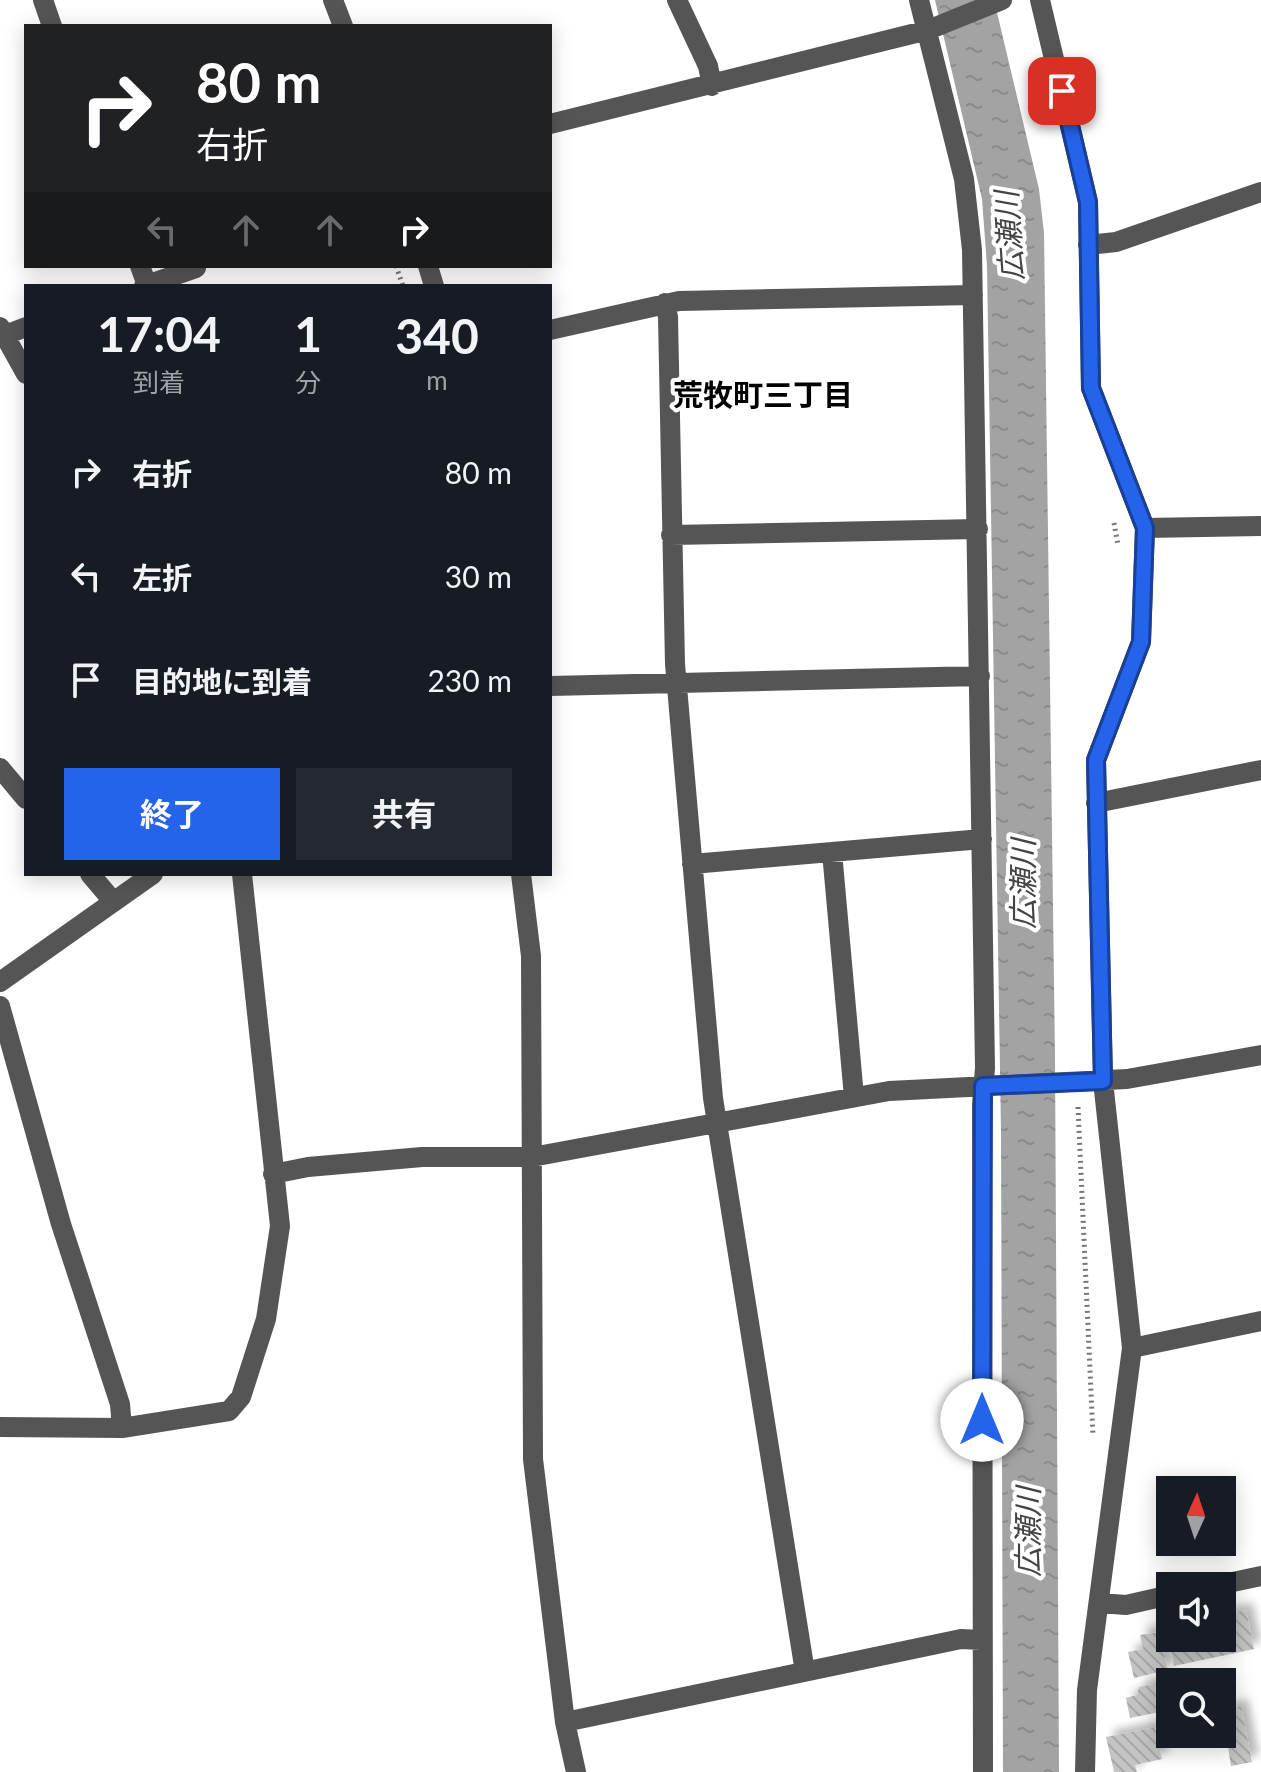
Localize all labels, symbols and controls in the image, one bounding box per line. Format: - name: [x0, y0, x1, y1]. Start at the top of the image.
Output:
- text: 80 m: [196, 48, 321, 115]
- icon: right: [64, 56, 168, 160]
- pin: [1028, 57, 1096, 125]
- icon: arrive: [1040, 69, 1084, 113]
- text: 右折: [196, 122, 268, 166]
- water label: 広瀬川: [987, 187, 1029, 282]
- icon: left: [140, 208, 184, 252]
- icon: ahead: [224, 208, 268, 252]
- icon: ahead: [308, 208, 352, 252]
- icon: right: [392, 208, 436, 252]
- text: 17:04: [97, 305, 221, 362]
- text: 1: [294, 305, 322, 362]
- text: 340: [395, 307, 479, 364]
- text: m: [426, 364, 448, 396]
- text: 到着: [133, 366, 185, 398]
- text: 分: [295, 366, 321, 398]
- district label: 荒牧町三丁目: [673, 376, 853, 412]
- icon: right: [64, 450, 108, 494]
- text: 80 m: [445, 454, 512, 490]
- text: 右折: [132, 455, 192, 491]
- icon: left: [64, 554, 108, 598]
- text: 30 m: [445, 558, 512, 594]
- text: 左折: [132, 559, 192, 595]
- icon: arrive: [64, 658, 108, 702]
- text: 230 m: [427, 662, 512, 698]
- text: 目的地に到着: [132, 663, 312, 699]
- button: 終了: [64, 768, 280, 860]
- button: 共有: [296, 768, 512, 860]
- water label: 広瀬川: [1004, 836, 1040, 929]
- position arrow: [940, 1378, 1024, 1462]
- north arrow: [1156, 1476, 1236, 1556]
- map controls: [1156, 1476, 1236, 1748]
- water label: 広瀬川: [1009, 1484, 1045, 1577]
- button: sound: [1156, 1572, 1236, 1652]
- button: search: [1156, 1668, 1236, 1748]

